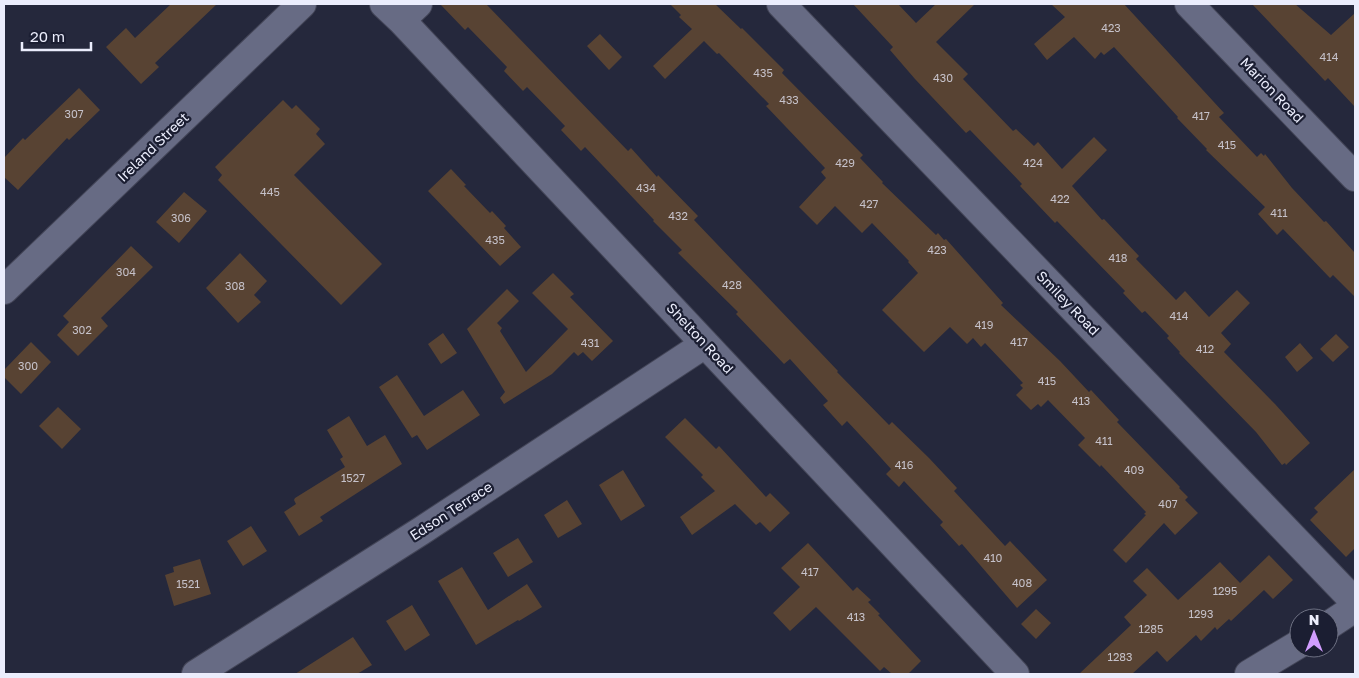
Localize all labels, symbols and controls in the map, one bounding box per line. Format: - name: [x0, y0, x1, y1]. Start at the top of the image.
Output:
- scale bar: [22, 20, 91, 52]
- house number: 423: [1101, 21, 1121, 34]
- text: 20 m: [30, 27, 65, 45]
- house number: 414: [1320, 50, 1339, 63]
- street label: Marion Road: [1237, 54, 1308, 126]
- house number: 435: [753, 66, 773, 79]
- house number: 430: [933, 71, 953, 84]
- house number: 433: [779, 93, 799, 106]
- house number: 307: [64, 107, 84, 120]
- street label: Ireland Street: [114, 108, 192, 185]
- house number: 417: [1192, 109, 1210, 122]
- house number: 415: [1218, 138, 1236, 151]
- house number: 429: [835, 156, 855, 169]
- house number: 424: [1023, 156, 1043, 169]
- house number: 434: [636, 181, 656, 194]
- house number: 445: [260, 185, 280, 198]
- house number: 422: [1050, 192, 1070, 205]
- house number: 427: [860, 197, 879, 210]
- house number: 411: [1270, 206, 1288, 219]
- house number: 432: [668, 209, 688, 222]
- house number: 306: [171, 211, 191, 224]
- house number: 435: [485, 233, 505, 246]
- house number: 423: [927, 243, 947, 256]
- house number: 418: [1109, 251, 1128, 264]
- house number: 304: [116, 265, 136, 278]
- street label: Smiley Road: [1033, 267, 1103, 338]
- house number: 428: [722, 278, 742, 291]
- house number: 308: [225, 279, 245, 292]
- street label: Shelton Road: [663, 299, 737, 376]
- house number: 414: [1170, 309, 1189, 322]
- house number: 419: [975, 318, 993, 331]
- house number: 302: [72, 323, 92, 336]
- house number: 417: [1010, 335, 1028, 348]
- house number: 431: [581, 336, 599, 349]
- house number: 412: [1196, 342, 1214, 355]
- house number: 300: [18, 359, 38, 372]
- house number: 415: [1038, 374, 1056, 387]
- house number: 413: [1072, 394, 1090, 407]
- house number: 411: [1095, 434, 1113, 447]
- house number: 416: [895, 458, 914, 471]
- house number: 409: [1124, 463, 1144, 476]
- house number: 1527: [341, 471, 365, 484]
- street label: Edson Terrace: [406, 478, 495, 544]
- house number: 407: [1158, 497, 1178, 510]
- house number: 410: [984, 551, 1003, 564]
- house number: 417: [801, 565, 819, 578]
- house number: 408: [1012, 576, 1032, 589]
- house number: 1521: [176, 577, 200, 590]
- house number: 1295: [1213, 584, 1237, 597]
- house number: 1293: [1189, 607, 1213, 620]
- north arrow: [1289, 608, 1339, 658]
- house number: 413: [847, 610, 865, 623]
- text: N: [1309, 611, 1319, 628]
- house number: 1285: [1139, 622, 1163, 635]
- house number: 1283: [1108, 650, 1132, 663]

